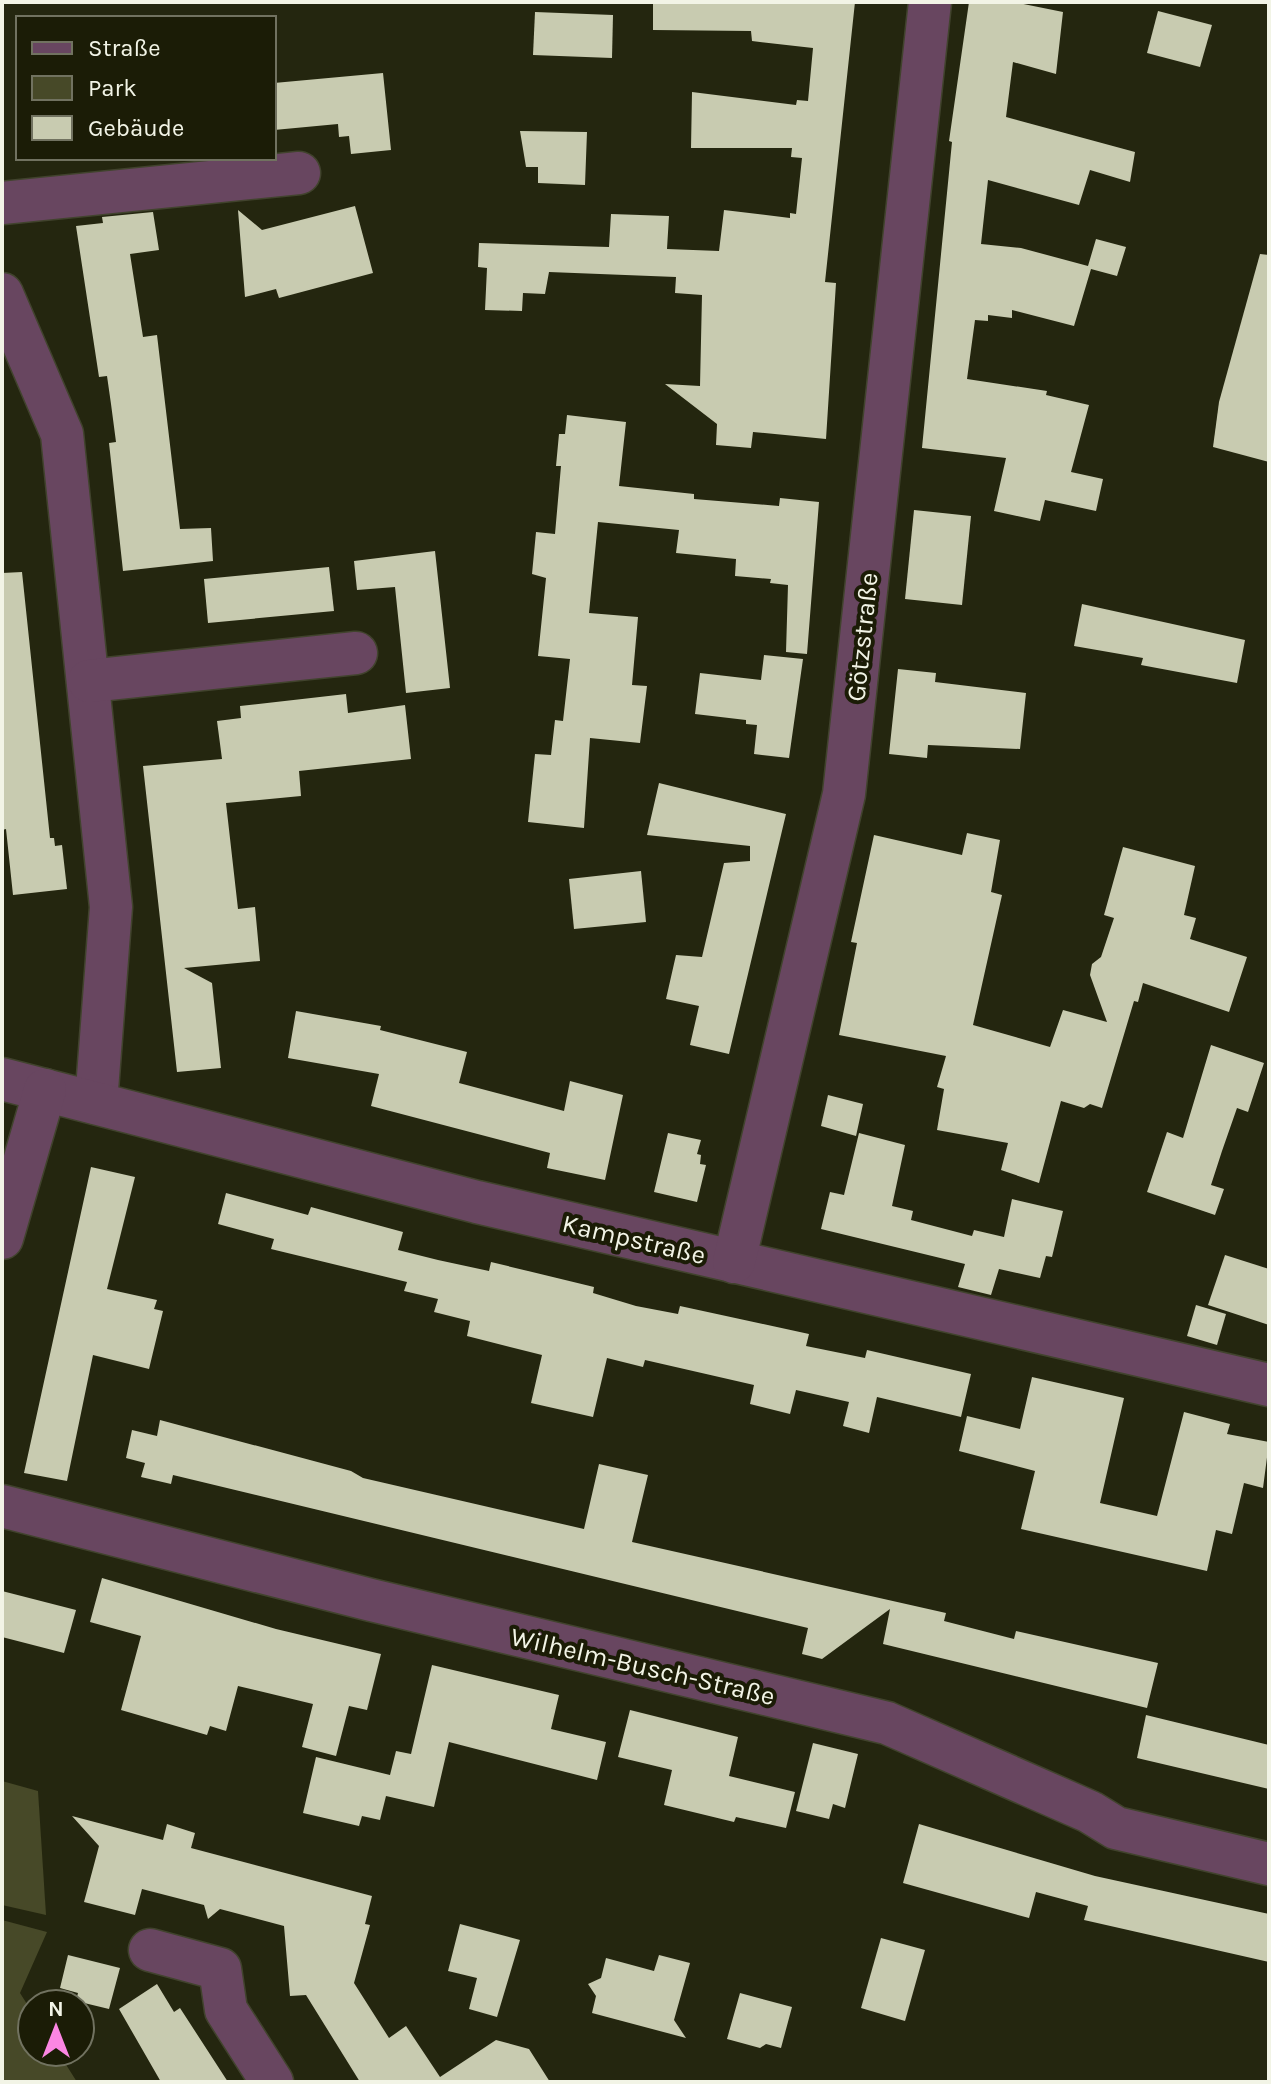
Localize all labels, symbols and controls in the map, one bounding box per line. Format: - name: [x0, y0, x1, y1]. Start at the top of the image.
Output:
- legend: [16, 16, 276, 160]
- text: Straße: [88, 34, 160, 62]
- text: Park: [88, 74, 137, 102]
- text: Gebäude: [88, 114, 184, 142]
- street label: Götzstraße: [840, 571, 885, 703]
- street label: Kampstraße: [559, 1208, 709, 1271]
- street label: Wilhelm-Busch-Straße: [508, 1621, 778, 1712]
- north arrow: [16, 1988, 96, 2068]
- text: N: [48, 1996, 64, 2022]

